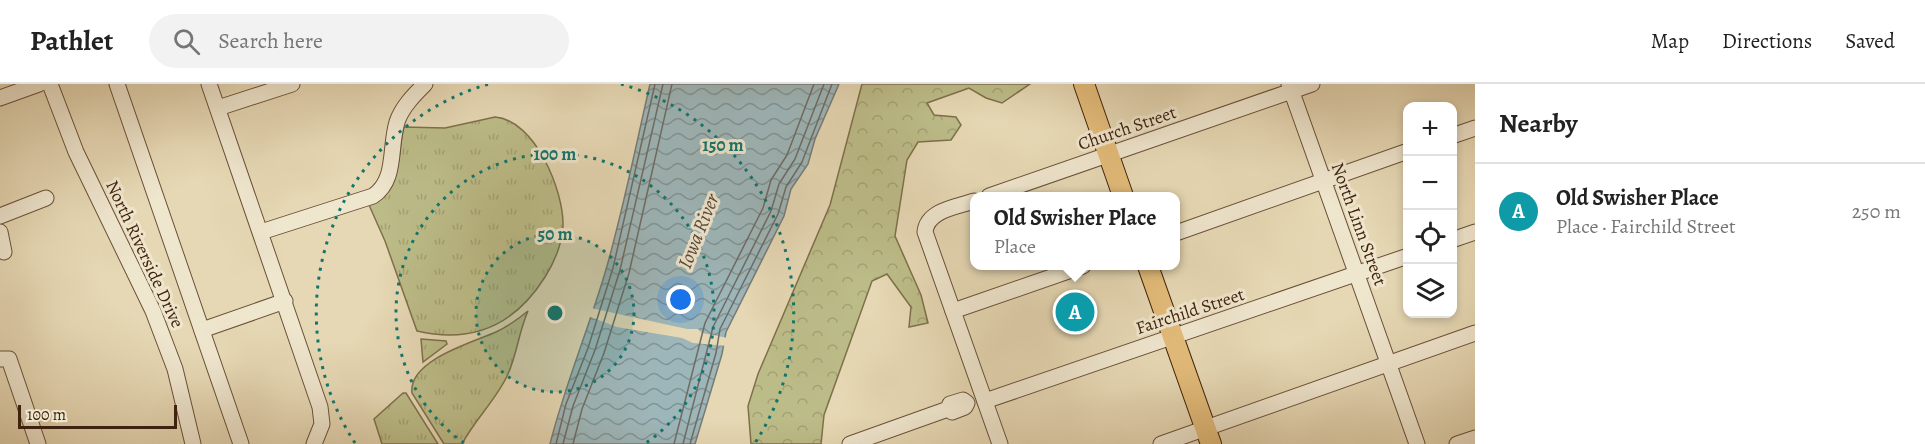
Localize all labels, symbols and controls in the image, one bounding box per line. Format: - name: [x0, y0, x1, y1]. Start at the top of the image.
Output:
- search box: [149, 14, 569, 68]
- text: Pathlet: [30, 22, 113, 60]
- icon: search: [170, 25, 203, 58]
- text: Search here: [218, 26, 323, 56]
- text: Map: [1651, 27, 1689, 55]
- text: Directions: [1722, 27, 1812, 55]
- text: Saved: [1845, 27, 1895, 55]
- street label: Church Street: [1075, 100, 1179, 156]
- map controls: [1403, 102, 1457, 318]
- button: +: [1403, 102, 1457, 156]
- text: Nearby: [1499, 106, 1578, 141]
- text: 150 m: [702, 133, 744, 157]
- text: 100 m: [534, 142, 576, 166]
- button: −: [1403, 156, 1457, 210]
- street label: North Linn Street: [1326, 159, 1392, 289]
- street label: North Riverside Drive: [100, 176, 190, 332]
- text: Old Swisher Place: [1556, 183, 1719, 213]
- water label: Iowa River: [671, 189, 726, 273]
- popup: [970, 192, 1180, 270]
- text: A: [1512, 198, 1525, 225]
- text: 250 m: [1852, 198, 1901, 225]
- text: Old Swisher Place: [994, 203, 1156, 233]
- button: locate: [1403, 210, 1457, 264]
- text: Place · Fairchild Street: [1556, 213, 1736, 240]
- text: 50 m: [538, 222, 572, 246]
- text: Place: [994, 233, 1036, 260]
- button: layers: [1403, 264, 1457, 318]
- street label: Fairchild Street: [1133, 282, 1247, 340]
- your location: [666, 285, 695, 314]
- pin: A: [1056, 290, 1094, 334]
- centre of rings: [545, 303, 565, 323]
- scale bar: [18, 402, 177, 430]
- text: 100 m: [27, 404, 66, 426]

